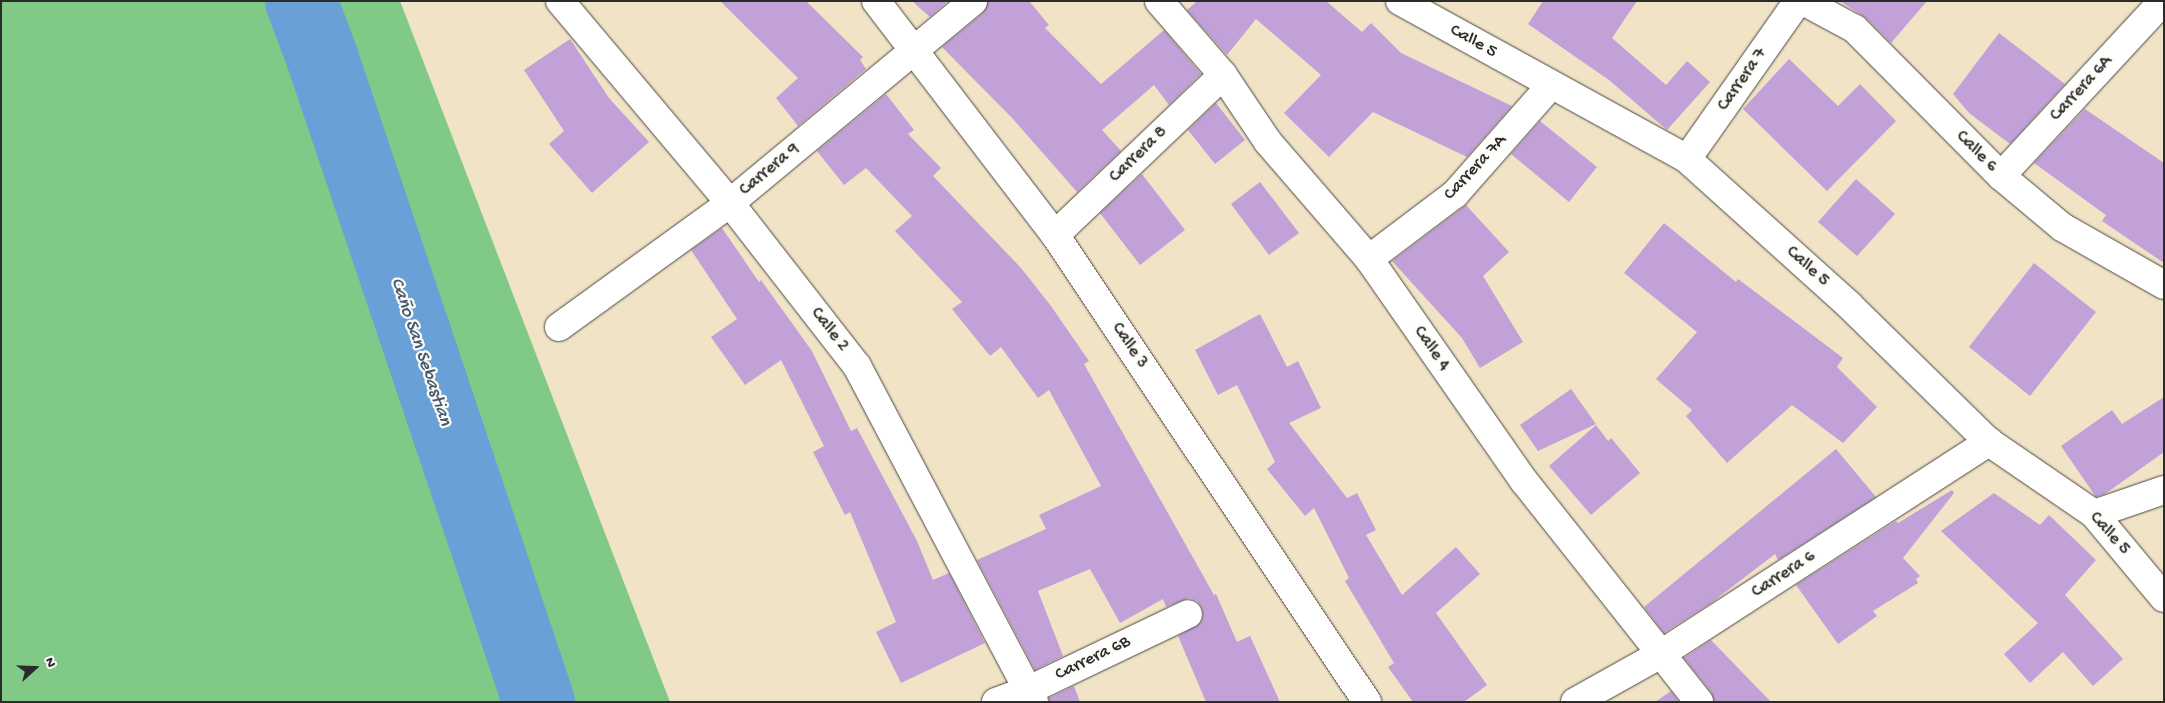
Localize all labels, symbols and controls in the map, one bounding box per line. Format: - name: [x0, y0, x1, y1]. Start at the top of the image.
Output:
- street label: Calle 5: [1446, 20, 1500, 64]
- street label: Carrera 7: [1714, 44, 1772, 116]
- street label: Carrera 6A: [2046, 52, 2118, 126]
- street label: Carrera 8: [1106, 122, 1172, 188]
- street label: Calle 6: [1951, 127, 2001, 177]
- street label: Carrera 7A: [1440, 131, 1512, 205]
- street label: Carrera 9: [736, 139, 804, 201]
- street label: Calle 5: [1781, 242, 1833, 292]
- water label: Caño San Sebastian: [384, 275, 456, 429]
- street label: Calle 2: [805, 304, 853, 356]
- street label: Calle 3: [1106, 319, 1152, 373]
- street label: Calle 4: [1408, 322, 1454, 376]
- street label: Calle 5: [2084, 508, 2134, 560]
- street label: Carrera 6: [1748, 546, 1820, 604]
- street label: Carrera 6B: [1052, 632, 1134, 686]
- north arrow: [10, 643, 60, 693]
- text: N: [40, 655, 59, 670]

